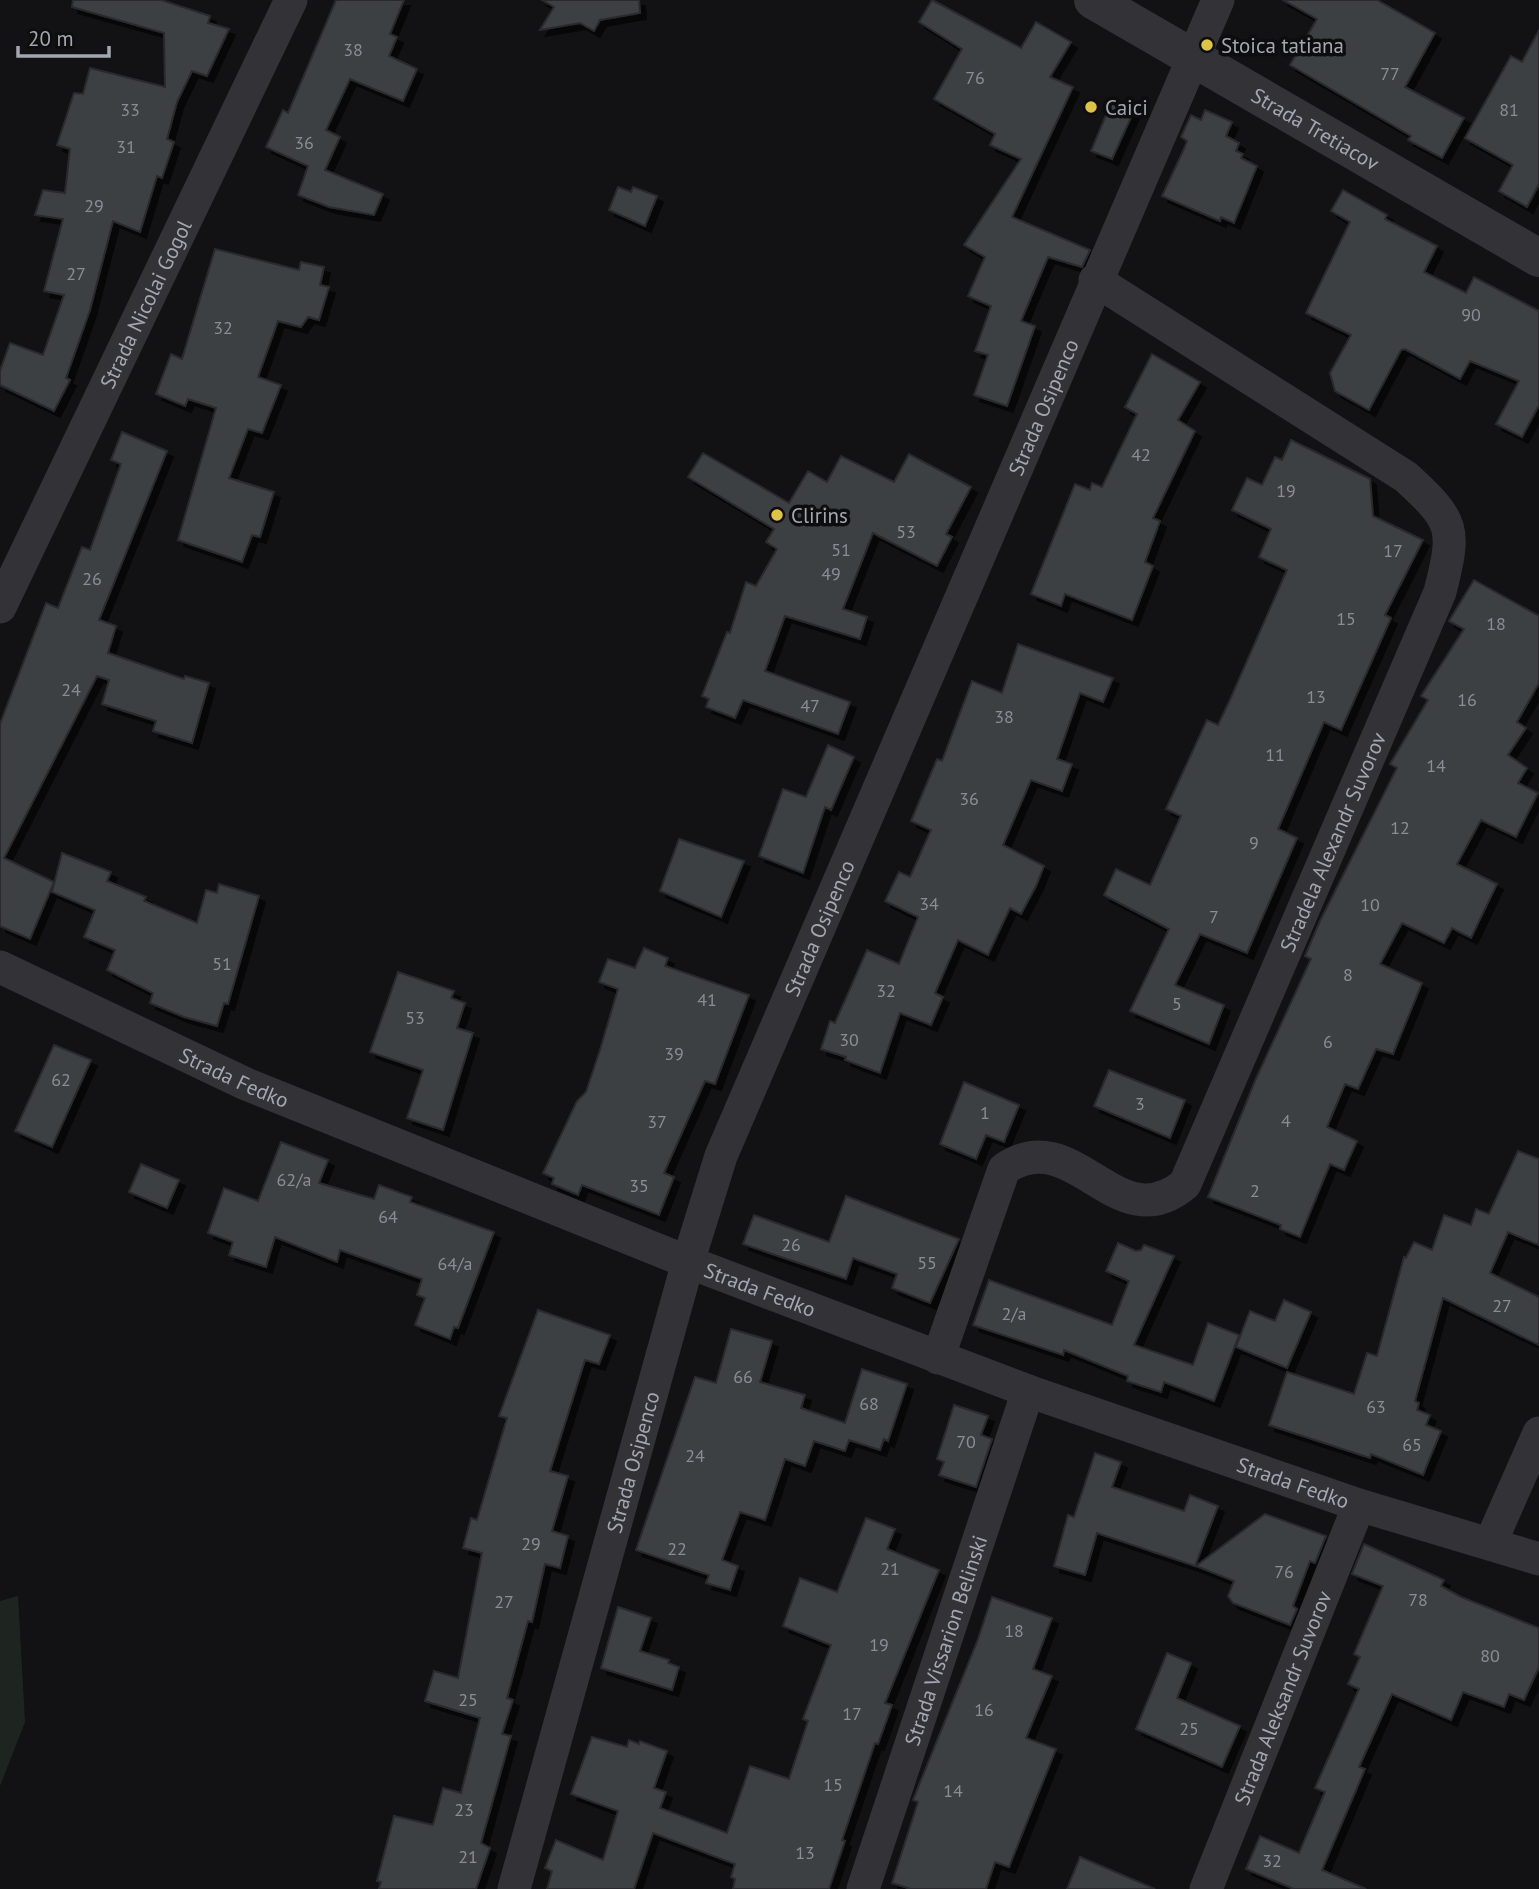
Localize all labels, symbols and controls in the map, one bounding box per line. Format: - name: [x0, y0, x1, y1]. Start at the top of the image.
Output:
- scale bar: [18, 14, 108, 58]
- text: 20 m: [28, 25, 74, 52]
- place label: Stoica tatiana: [1221, 32, 1344, 59]
- marker: Stoica tatiana: [1199, 37, 1215, 53]
- house number: 38: [343, 38, 363, 61]
- house number: 77: [1380, 62, 1400, 85]
- house number: 76: [965, 66, 985, 89]
- street label: Strada Tretiacov: [1247, 81, 1384, 176]
- place label: Caici: [1105, 94, 1148, 121]
- house number: 33: [120, 98, 140, 121]
- house number: 81: [1499, 98, 1519, 121]
- marker: Caici: [1083, 99, 1099, 115]
- house number: 36: [294, 131, 314, 154]
- house number: 31: [116, 135, 136, 158]
- house number: 29: [84, 194, 104, 217]
- street label: Strada Nicolai Gogol: [93, 215, 197, 393]
- house number: 27: [66, 262, 86, 285]
- house number: 90: [1461, 303, 1481, 326]
- house number: 32: [213, 316, 233, 339]
- street label: Strada Osipenco: [1002, 335, 1084, 479]
- house number: 42: [1131, 443, 1151, 466]
- house number: 19: [1276, 479, 1296, 502]
- place label: Clirins: [791, 502, 848, 529]
- marker: Clirins: [769, 507, 785, 523]
- house number: 53: [896, 520, 916, 543]
- house number: 51: [831, 538, 851, 561]
- house number: 17: [1383, 539, 1403, 562]
- house number: 49: [821, 562, 841, 585]
- house number: 26: [82, 567, 102, 590]
- house number: 15: [1336, 607, 1356, 630]
- house number: 18: [1486, 612, 1506, 635]
- house number: 24: [61, 678, 81, 701]
- house number: 13: [1306, 685, 1326, 708]
- house number: 16: [1457, 688, 1477, 711]
- house number: 47: [800, 694, 820, 717]
- house number: 38: [994, 705, 1014, 728]
- street label: Stradela Alexandr Suvorov: [1273, 728, 1392, 956]
- house number: 11: [1265, 743, 1285, 766]
- house number: 14: [1426, 754, 1446, 777]
- house number: 36: [959, 787, 979, 810]
- house number: 12: [1390, 816, 1410, 839]
- house number: 9: [1249, 831, 1259, 854]
- street label: Strada Osipenco: [778, 856, 860, 1000]
- house number: 34: [919, 892, 939, 915]
- house number: 10: [1360, 893, 1380, 916]
- house number: 7: [1209, 905, 1219, 928]
- house number: 51: [212, 952, 232, 975]
- house number: 8: [1343, 963, 1353, 986]
- house number: 32: [876, 979, 896, 1002]
- house number: 41: [697, 988, 717, 1011]
- house number: 5: [1172, 992, 1182, 1015]
- house number: 53: [405, 1006, 425, 1029]
- house number: 30: [839, 1028, 859, 1051]
- house number: 6: [1323, 1030, 1333, 1053]
- street label: Strada Fedko: [175, 1041, 293, 1113]
- house number: 39: [664, 1042, 684, 1065]
- house number: 62: [51, 1068, 71, 1091]
- house number: 3: [1135, 1092, 1145, 1115]
- house number: 1: [980, 1101, 990, 1124]
- house number: 4: [1281, 1109, 1291, 1132]
- house number: 37: [647, 1110, 667, 1133]
- house number: 62/a: [277, 1168, 311, 1191]
- house number: 35: [629, 1174, 649, 1197]
- house number: 2: [1250, 1179, 1260, 1202]
- house number: 64: [378, 1205, 398, 1228]
- house number: 26: [781, 1233, 801, 1256]
- house number: 55: [917, 1251, 937, 1274]
- house number: 64/a: [438, 1252, 472, 1275]
- street label: Strada Fedko: [701, 1256, 820, 1323]
- house number: 27: [1492, 1294, 1512, 1317]
- house number: 2/a: [1001, 1302, 1027, 1325]
- house number: 66: [733, 1365, 753, 1388]
- street label: Strada Osipenco: [600, 1388, 665, 1536]
- house number: 68: [859, 1392, 879, 1415]
- house number: 63: [1366, 1395, 1386, 1418]
- house number: 70: [956, 1430, 976, 1453]
- house number: 65: [1402, 1433, 1422, 1456]
- house number: 24: [685, 1444, 705, 1467]
- street label: Strada Fedko: [1233, 1450, 1353, 1514]
- house number: 29: [521, 1532, 541, 1555]
- street label: Strada Vissarion Belinski: [898, 1532, 993, 1749]
- house number: 22: [667, 1537, 687, 1560]
- house number: 21: [880, 1557, 900, 1580]
- house number: 76: [1274, 1560, 1294, 1583]
- street label: Strada Aleksandr Suvorov: [1227, 1587, 1337, 1809]
- house number: 78: [1408, 1588, 1428, 1611]
- house number: 27: [494, 1590, 514, 1613]
- house number: 18: [1004, 1619, 1024, 1642]
- house number: 19: [869, 1633, 889, 1656]
- house number: 80: [1480, 1644, 1500, 1667]
- house number: 25: [458, 1688, 478, 1711]
- house number: 16: [974, 1698, 994, 1721]
- house number: 17: [842, 1702, 862, 1725]
- house number: 25: [1179, 1717, 1199, 1740]
- house number: 15: [823, 1773, 843, 1796]
- house number: 14: [943, 1779, 963, 1802]
- house number: 23: [454, 1798, 474, 1821]
- house number: 13: [795, 1841, 815, 1864]
- house number: 21: [458, 1845, 478, 1868]
- house number: 32: [1262, 1849, 1282, 1872]

